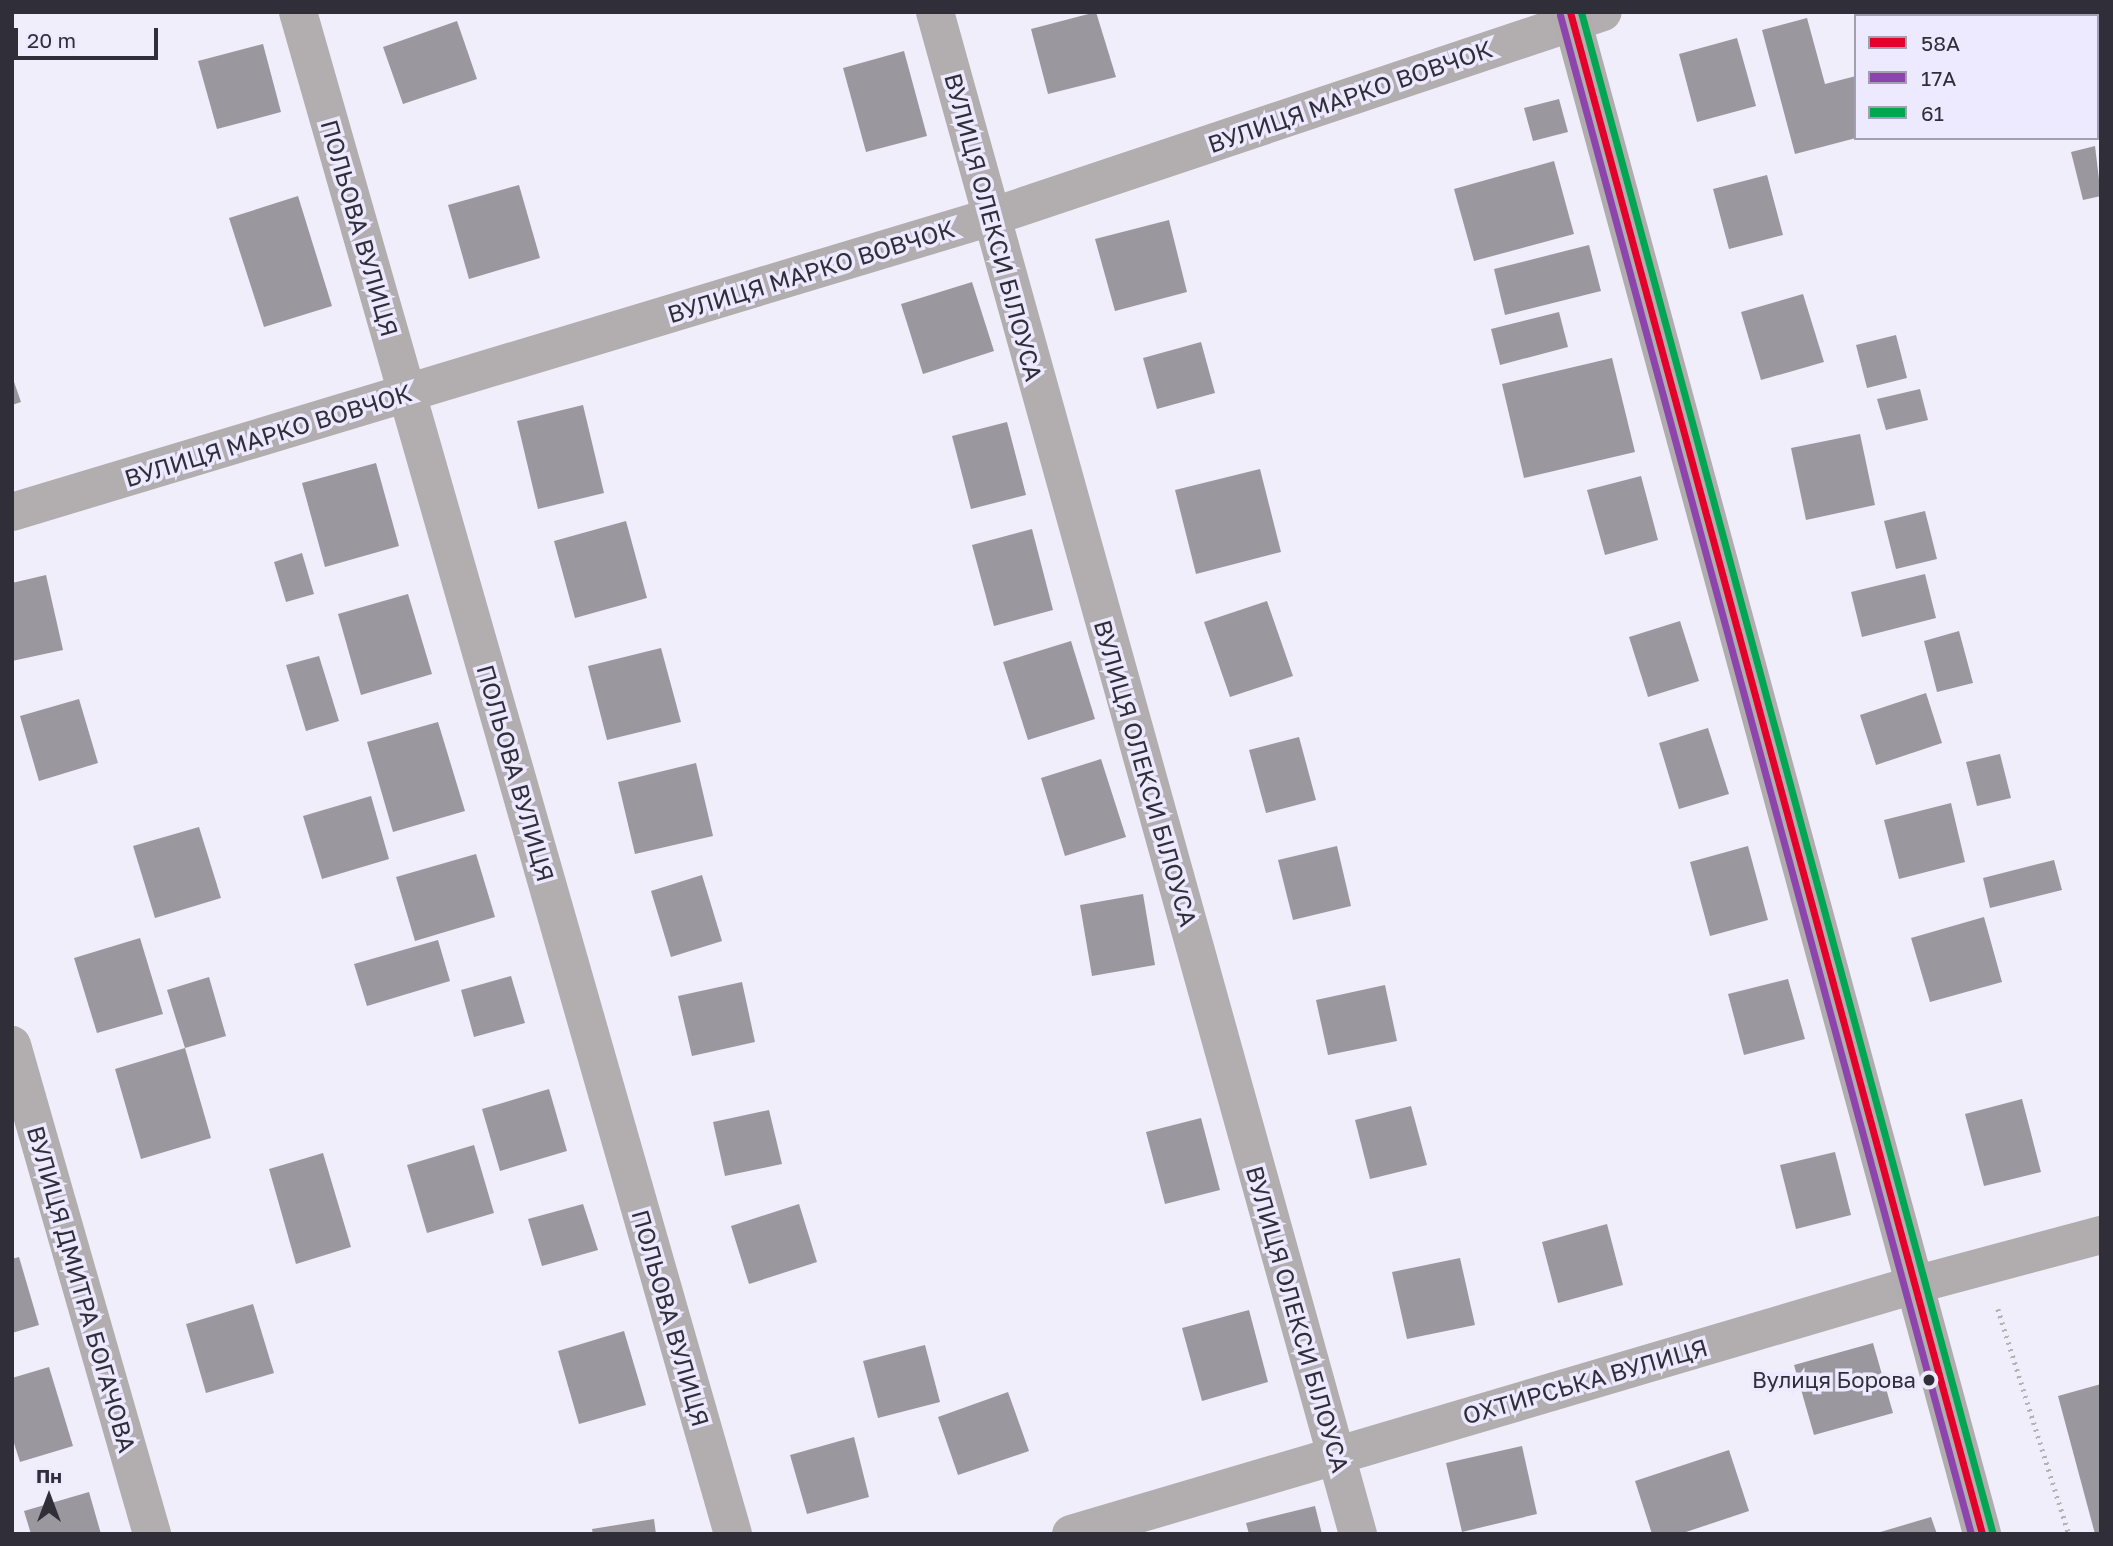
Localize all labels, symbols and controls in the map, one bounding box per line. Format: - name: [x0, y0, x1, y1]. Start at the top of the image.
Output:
- scale bar: [18, 14, 161, 58]
- legend: [1854, 14, 2099, 140]
- text: 20 m: [27, 27, 76, 53]
- text: 58А: [1921, 30, 1960, 56]
- street label: ВУЛИЦЯ МАРКО ВОВЧОК: [1204, 34, 1496, 158]
- text: 17А: [1921, 65, 1956, 91]
- street label: ВУЛИЦЯ ОЛЕКСИ БІЛОУСА: [939, 70, 1049, 384]
- text: 61: [1921, 100, 1944, 126]
- street label: ПОЛЬОВА ВУЛИЦЯ: [315, 116, 405, 340]
- street label: ВУЛИЦЯ МАРКО ВОВЧОК: [664, 214, 958, 328]
- street label: ВУЛИЦЯ МАРКО ВОВЧОК: [121, 378, 415, 492]
- street label: ВУЛИЦЯ ОЛЕКСИ БІЛОУСА: [1088, 616, 1204, 930]
- street label: ПОЛЬОВА ВУЛИЦЯ: [471, 661, 561, 885]
- street label: ВУЛИЦЯ ДМИТРА БОГАЧОВА: [22, 1122, 142, 1456]
- street label: ВУЛИЦЯ ОЛЕКСИ БІЛОУСА: [1240, 1162, 1356, 1476]
- street label: ПОЛЬОВА ВУЛИЦЯ: [626, 1206, 716, 1430]
- street label: ОХТИРСЬКА ВУЛИЦЯ: [1459, 1332, 1711, 1430]
- place label: Вулиця Борова: [1752, 1367, 1916, 1393]
- marker: Вулиця Борова: [1922, 1373, 1936, 1387]
- north arrow: [14, 1462, 84, 1532]
- text: Пн: [36, 1464, 62, 1487]

